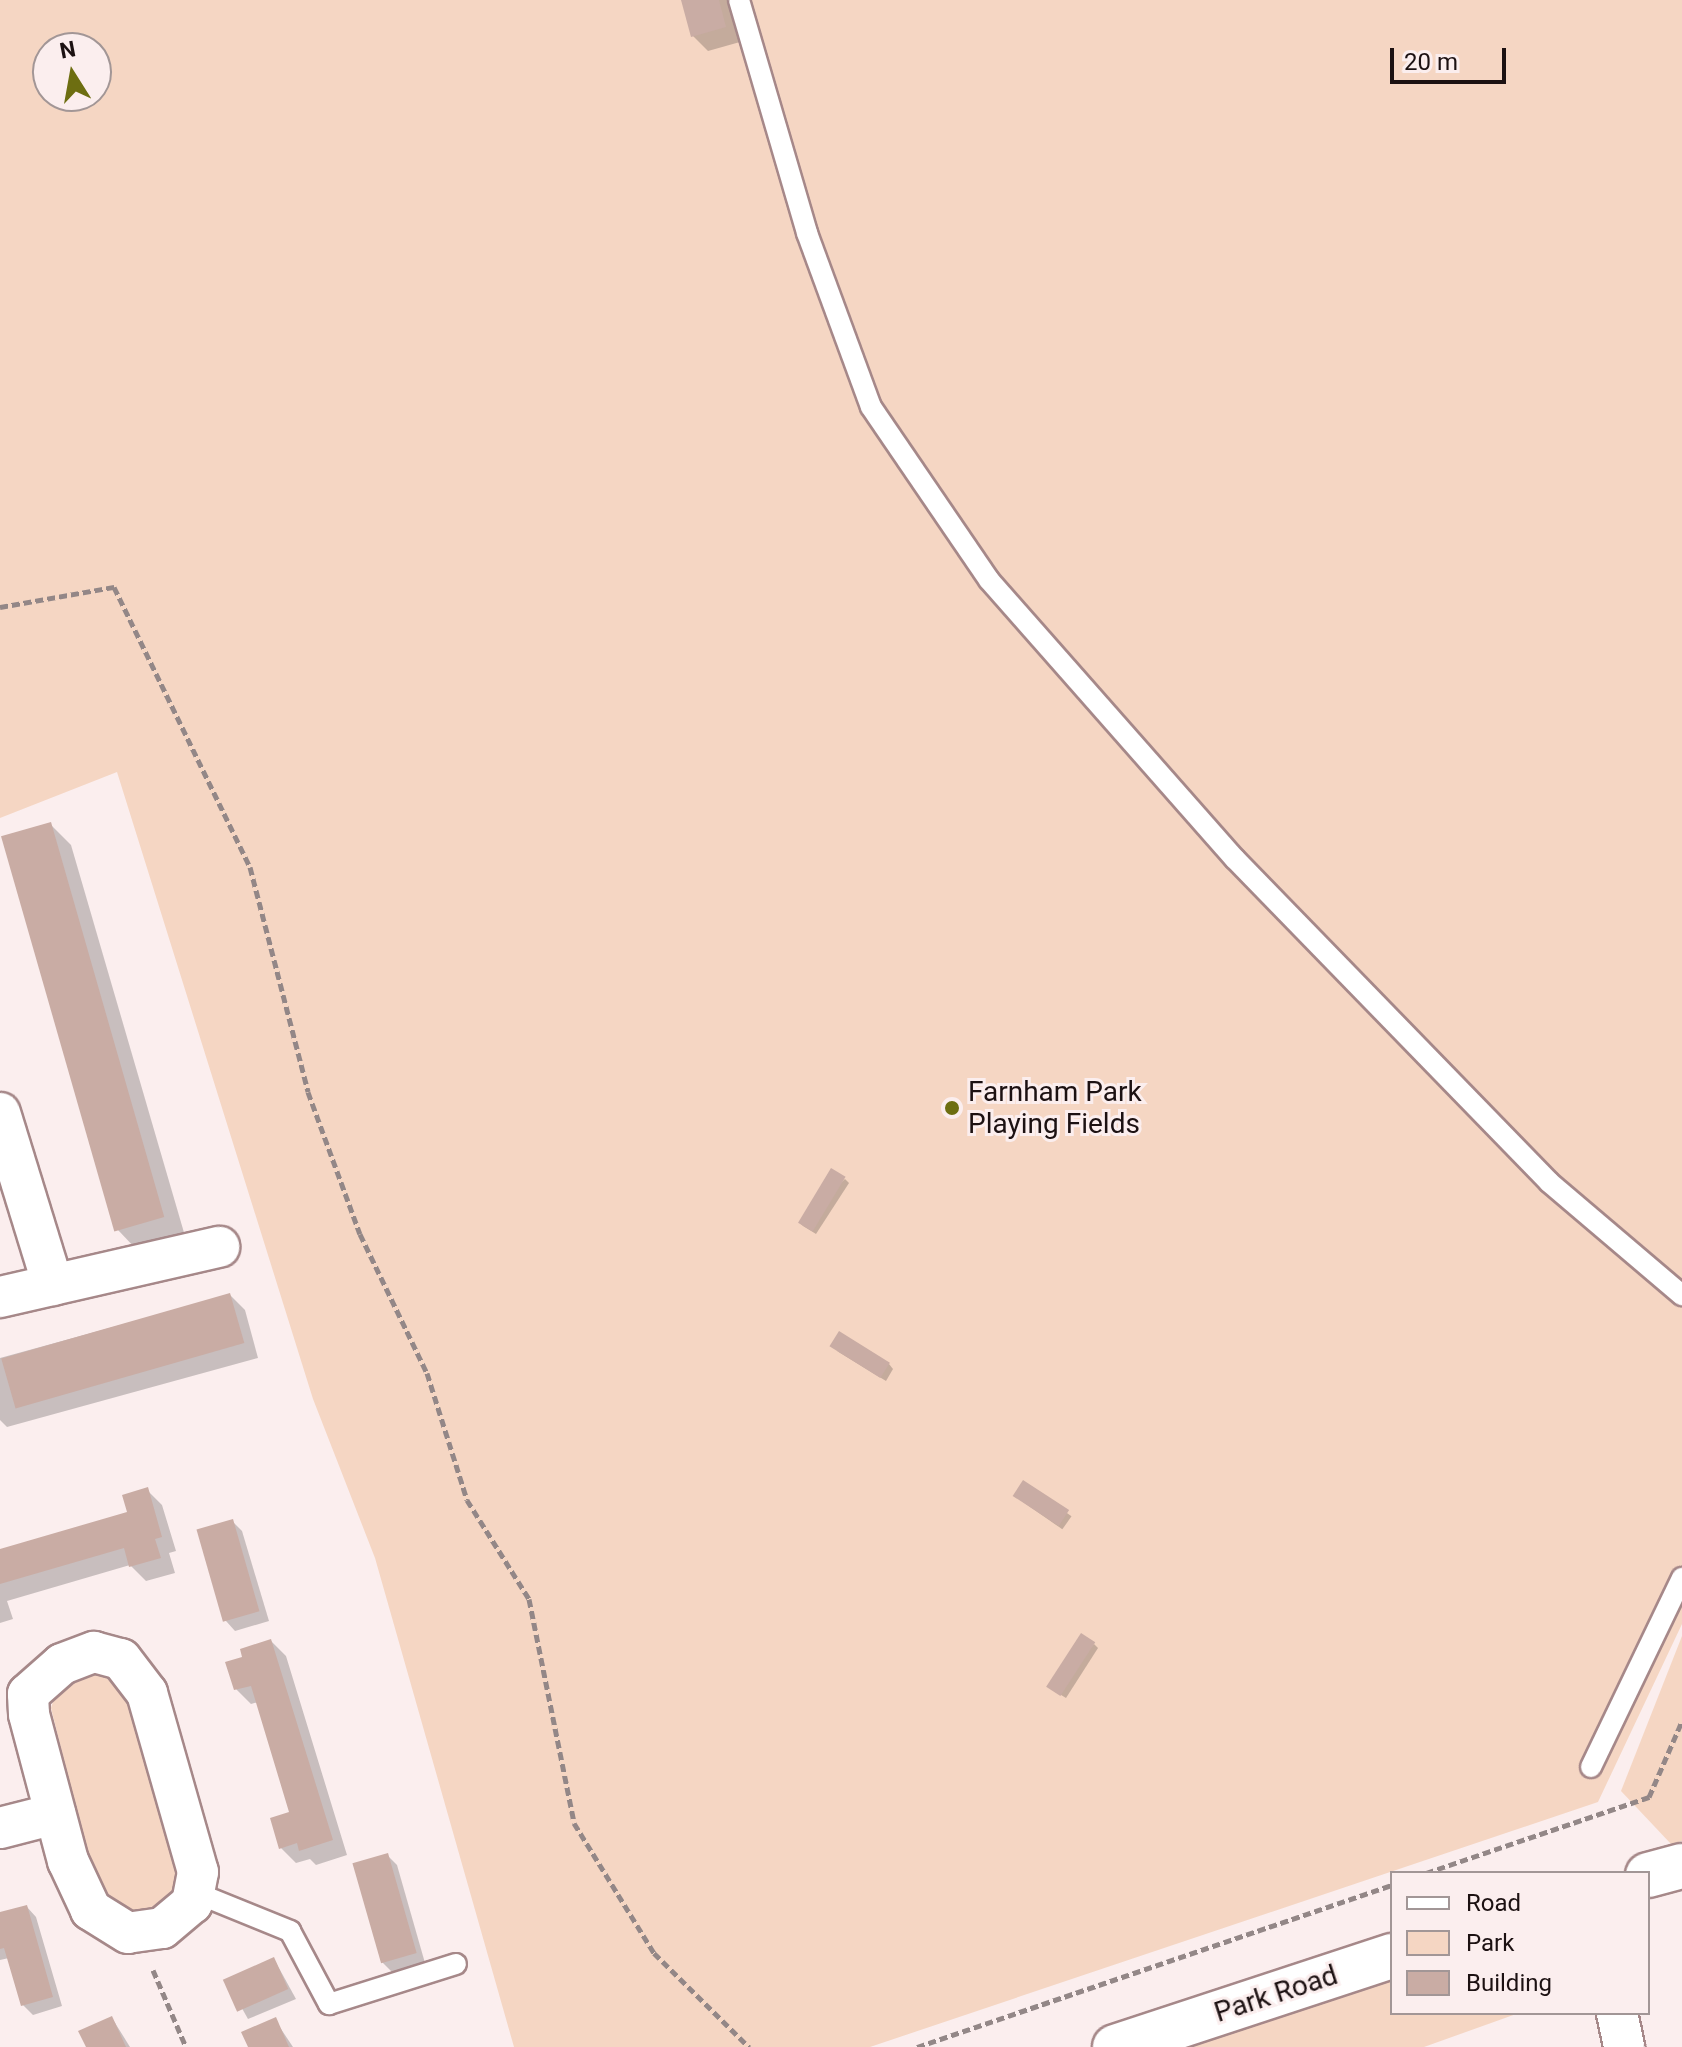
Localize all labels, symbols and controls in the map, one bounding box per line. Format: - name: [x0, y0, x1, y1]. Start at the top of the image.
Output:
- north arrow: [32, 32, 112, 112]
- scale bar: [1394, 32, 1510, 82]
- text: N: [58, 36, 78, 64]
- text: 20 m: [1404, 48, 1458, 76]
- place label: Farnham Park Playing Fields: [968, 1075, 1142, 1141]
- marker: Farnham Park Playing Fields: [943, 1099, 961, 1117]
- legend: [1390, 1871, 1650, 2015]
- text: Road: [1466, 1889, 1521, 1917]
- text: Park: [1466, 1929, 1514, 1957]
- street label: Park Road: [1210, 1958, 1342, 2030]
- text: Building: [1466, 1969, 1552, 1997]

